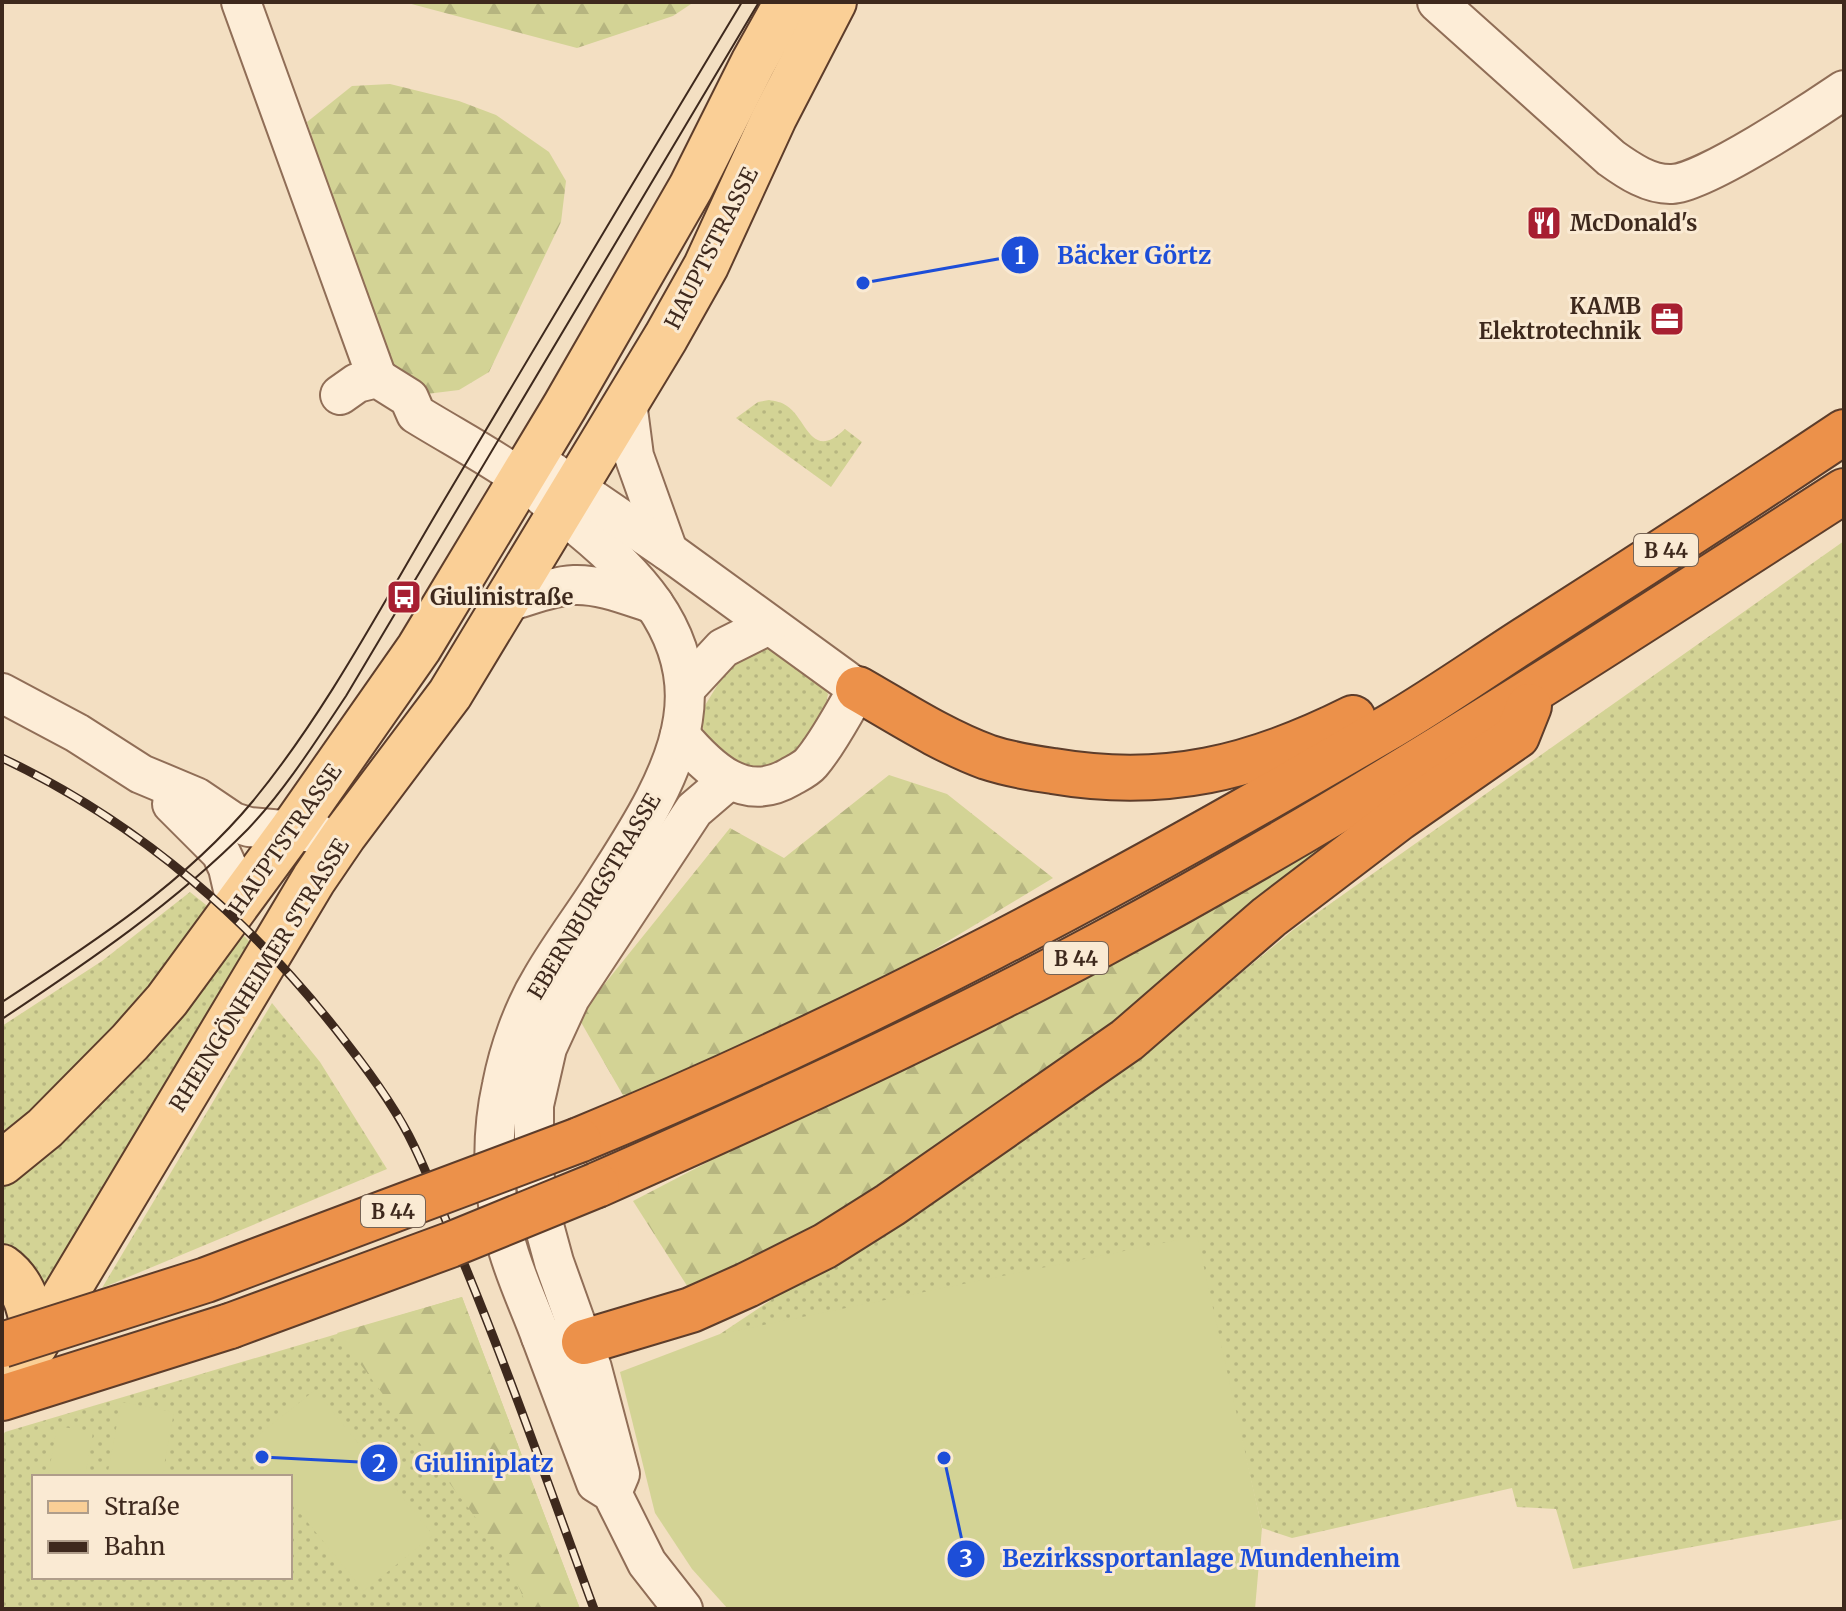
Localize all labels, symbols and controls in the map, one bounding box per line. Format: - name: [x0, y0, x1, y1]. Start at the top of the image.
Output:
- street label: HAUPTSTRASSE: [658, 162, 764, 334]
- restaurant icon: McDonald's: [1525, 204, 1563, 242]
- place label: McDonald's: [1570, 209, 1697, 237]
- callout: Bäcker Görtz: [1000, 231, 1227, 279]
- text: 1: [1014, 240, 1026, 271]
- text: Bäcker Görtz: [1057, 240, 1211, 271]
- place label: KAMB Elektrotechnik: [1479, 292, 1642, 345]
- office icon: KAMB Elektrotechnik: [1648, 300, 1686, 338]
- road number: B 44: [1634, 534, 1698, 566]
- bus stop icon: Giulinistraße: [385, 578, 423, 616]
- place label: Giulinistraße: [430, 583, 574, 611]
- street label: HAUPTSTRASSE: [223, 758, 348, 920]
- street label: EBERNBURGSTRASSE: [521, 788, 667, 1004]
- street label: RHEINGÖNHEIMER STRASSE: [163, 833, 355, 1117]
- road number: B 44: [1044, 942, 1108, 974]
- road number: B 44: [361, 1195, 425, 1227]
- callout: Giuliniplatz: [359, 1439, 570, 1487]
- text: 2: [372, 1448, 386, 1479]
- text: Giuliniplatz: [414, 1448, 554, 1479]
- legend: [32, 1475, 292, 1579]
- text: Straße: [104, 1491, 179, 1522]
- text: Bahn: [104, 1531, 165, 1562]
- callout: Bezirkssportanlage Mundenheim: [946, 1535, 1416, 1583]
- text: 3: [959, 1543, 973, 1574]
- text: Bezirkssportanlage Mundenheim: [1002, 1543, 1400, 1574]

